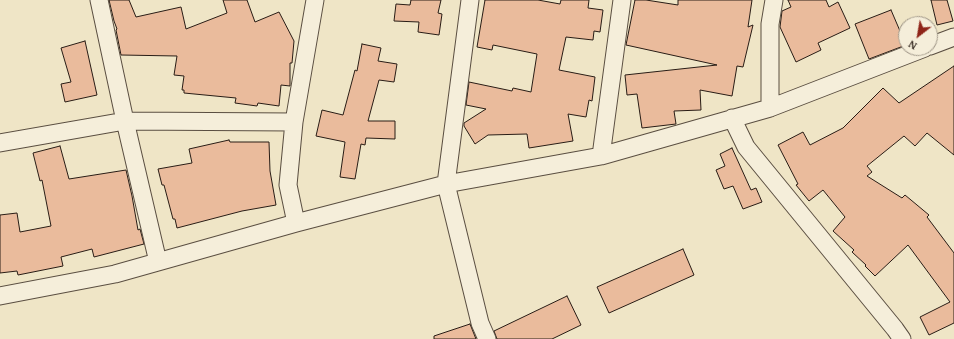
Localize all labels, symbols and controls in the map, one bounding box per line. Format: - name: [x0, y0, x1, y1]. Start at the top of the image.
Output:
- north arrow: [898, 16, 938, 56]
- text: N: [905, 37, 920, 54]

